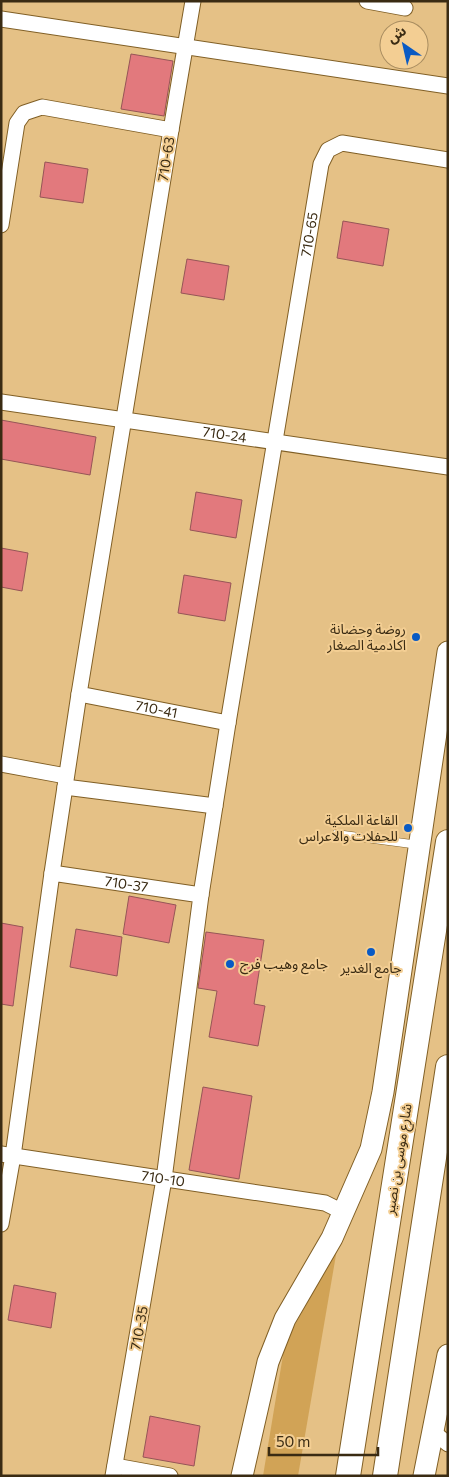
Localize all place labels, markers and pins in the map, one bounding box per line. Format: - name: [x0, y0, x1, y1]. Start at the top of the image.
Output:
- place label: روضة وحضانة اكادمية الصغار: [326, 620, 406, 654]
- marker: روضة وحضانة اكادمية الصغار: [410, 631, 422, 643]
- place label: القاعة الملكية للحفلات والاعراس: [299, 811, 398, 845]
- marker: القاعة الملكية للحفلات والاعراس: [402, 822, 414, 834]
- marker: جامع الغدير: [365, 946, 377, 958]
- place label: جامع وهيب فرج: [240, 955, 328, 975]
- marker: جامع وهيب فرج: [224, 958, 236, 970]
- place label: جامع الغدير: [339, 959, 402, 979]

